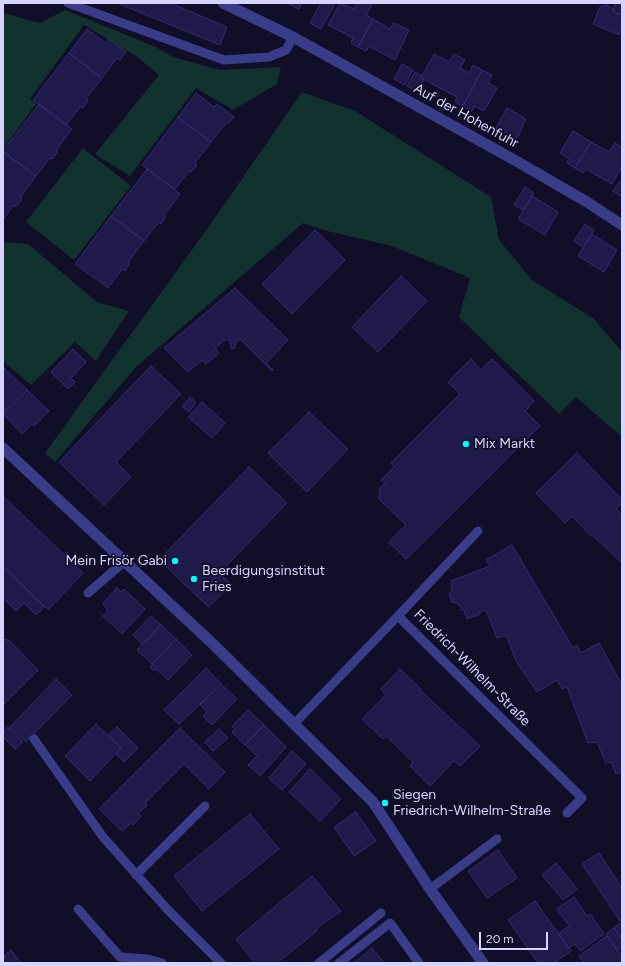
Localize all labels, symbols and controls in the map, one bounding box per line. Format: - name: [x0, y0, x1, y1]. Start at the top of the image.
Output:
- street label: Auf der Hohenfuhr: [411, 80, 521, 152]
- place label: Mix Markt: [474, 436, 535, 452]
- marker: Mix Markt: [461, 439, 471, 449]
- place label: Mein Frisör Gabi: [65, 553, 167, 569]
- marker: Mein Frisör Gabi: [170, 556, 180, 566]
- place label: Beerdigungsinstitut Fries: [202, 563, 325, 596]
- marker: Beerdigungsinstitut Fries: [189, 574, 199, 584]
- street label: Friedrich-Wilhelm-Straße: [410, 606, 534, 730]
- place label: Siegen Friedrich-Wilhelm-Straße: [393, 787, 551, 820]
- marker: Siegen Friedrich-Wilhelm-Straße: [380, 798, 390, 808]
- scale bar: [481, 924, 550, 950]
- text: 20 m: [486, 932, 514, 946]

